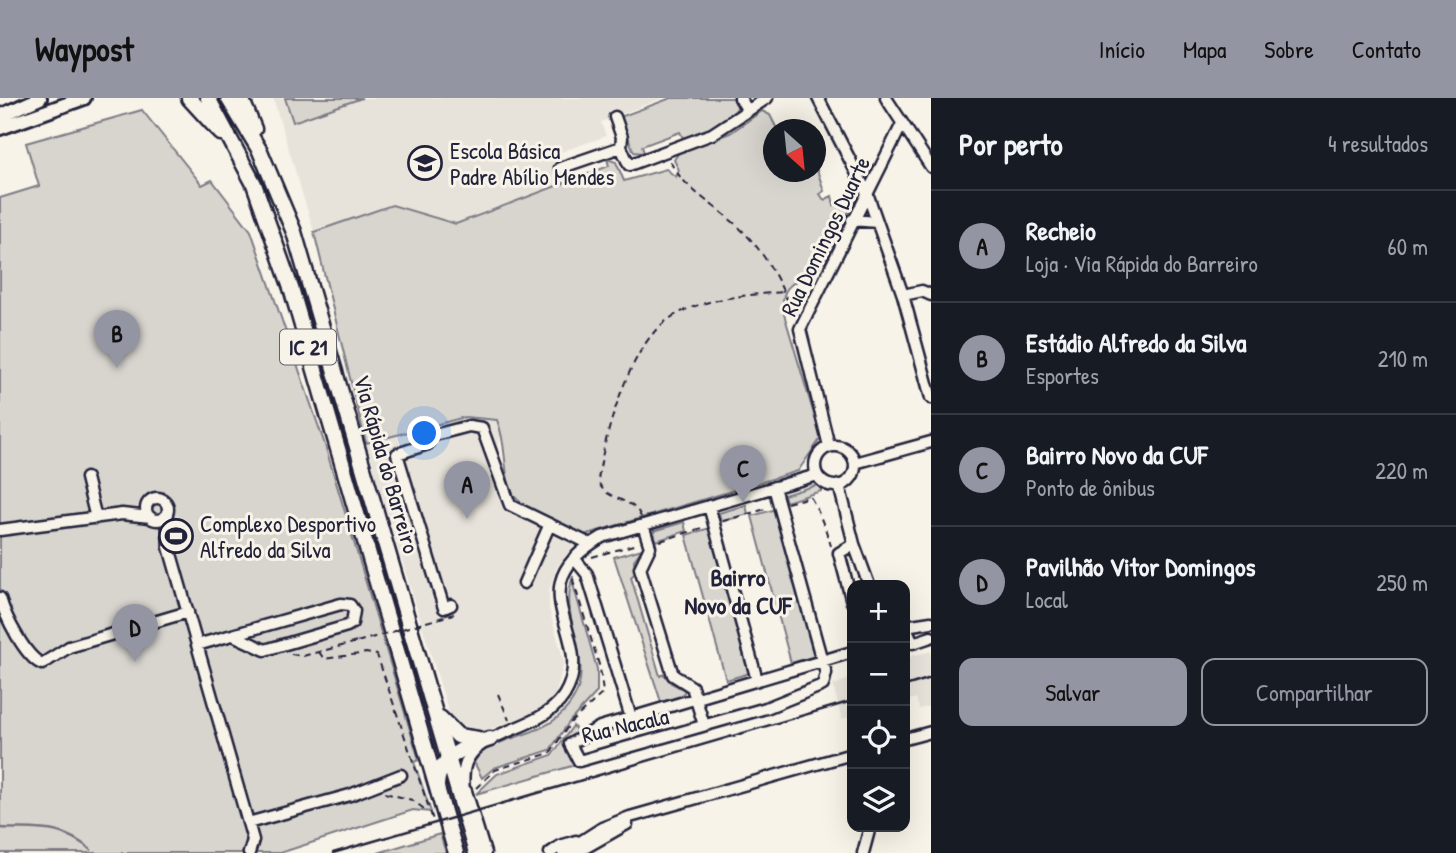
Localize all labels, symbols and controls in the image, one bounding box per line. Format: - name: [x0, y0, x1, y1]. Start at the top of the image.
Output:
- text: Waypost: [35, 27, 134, 71]
- text: Início: [1099, 33, 1145, 65]
- text: Mapa: [1183, 33, 1226, 65]
- text: Sobre: [1264, 33, 1314, 65]
- text: Contato: [1352, 33, 1421, 65]
- north arrow: [763, 119, 826, 182]
- text: Por perto: [959, 124, 1063, 164]
- text: 4 resultados: [1328, 128, 1428, 159]
- place label: Escola Básica Padre Abílio Mendes: [450, 135, 614, 192]
- school or university icon: Escola Básica Padre Abílio Mendes: [406, 144, 444, 182]
- street label: Rua Domingos Duarte: [773, 151, 877, 321]
- text: Recheio: [1026, 213, 1096, 248]
- text: A: [976, 231, 988, 262]
- text: 60 m: [1388, 231, 1428, 262]
- text: Loja · Via Rápida do Barreiro: [1026, 248, 1258, 279]
- pin: B: [94, 310, 140, 368]
- text: Estádio Alfredo da Silva: [1026, 325, 1247, 360]
- road number: IC 21: [280, 330, 336, 364]
- text: B: [976, 343, 988, 374]
- text: 210 m: [1378, 343, 1428, 374]
- text: Esportes: [1026, 360, 1099, 391]
- street label: Via Rápida do Barreiro: [347, 371, 427, 557]
- your location: [407, 416, 441, 450]
- text: Bairro Novo da CUF: [1026, 437, 1207, 472]
- pin: C: [720, 445, 766, 503]
- text: C: [976, 455, 988, 486]
- text: 220 m: [1375, 455, 1428, 486]
- pin: A: [444, 461, 490, 519]
- text: Ponto de ônibus: [1026, 472, 1155, 503]
- place label: Complexo Desportivo Alfredo da Silva: [200, 508, 376, 565]
- sports icon: Complexo Desportivo Alfredo da Silva: [157, 517, 195, 555]
- text: Pavilhão Vitor Domingos: [1026, 549, 1255, 584]
- district label: Bairro Novo da CUF: [685, 561, 792, 621]
- text: D: [977, 567, 987, 598]
- text: 250 m: [1376, 567, 1428, 598]
- map controls: [847, 580, 910, 832]
- button: +: [847, 580, 910, 643]
- text: Local: [1026, 584, 1068, 615]
- pin: D: [112, 604, 158, 662]
- button: −: [847, 643, 910, 706]
- button: Salvar: [959, 658, 1187, 726]
- button: Compartilhar: [1201, 658, 1428, 726]
- street label: Rua Nacala: [579, 700, 671, 750]
- button: locate: [847, 706, 910, 769]
- button: layers: [847, 769, 910, 832]

